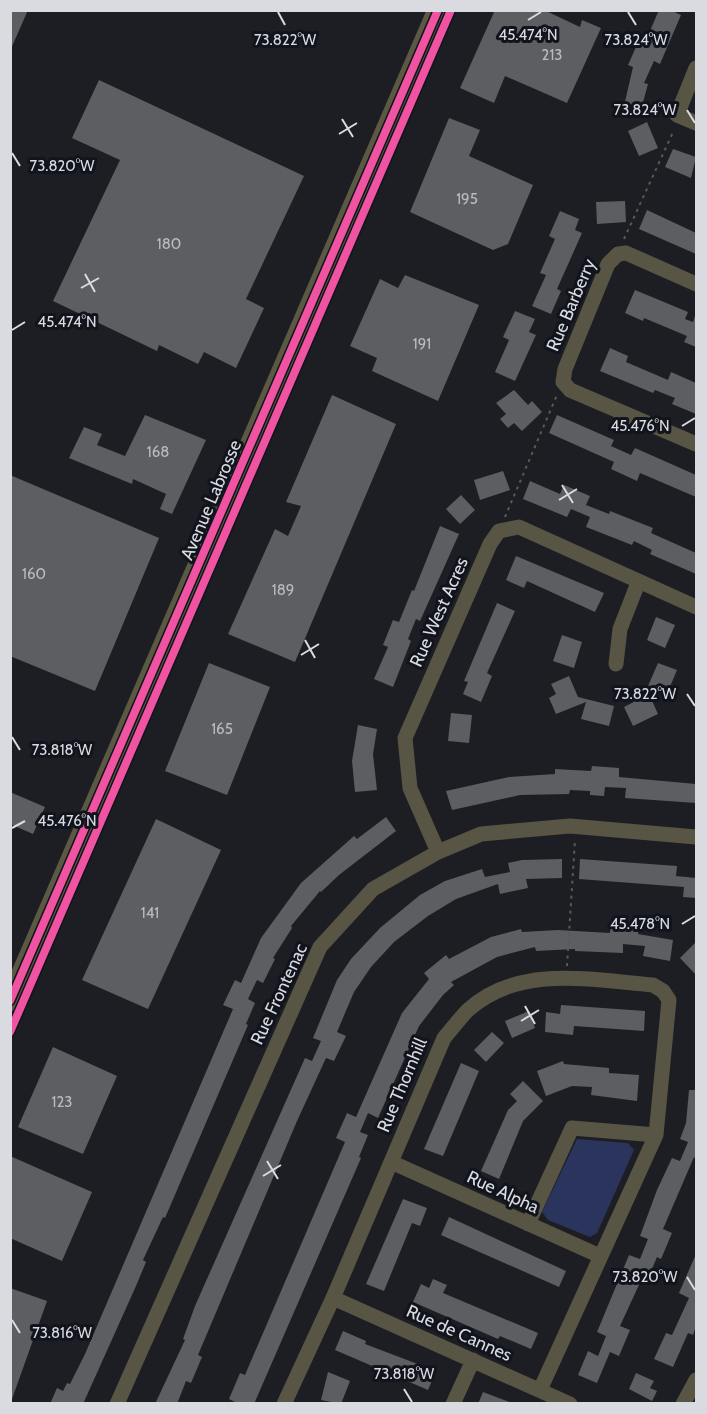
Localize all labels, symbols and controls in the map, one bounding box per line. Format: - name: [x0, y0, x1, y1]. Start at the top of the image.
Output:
- text: 45.474°N: [498, 26, 558, 44]
- text: 73.822°W: [254, 31, 317, 49]
- text: 73.824°W: [605, 31, 668, 49]
- house number: 213: [542, 46, 562, 64]
- text: 73.824°W: [614, 101, 677, 119]
- text: 73.820°W: [30, 157, 95, 175]
- house number: 195: [456, 190, 478, 208]
- house number: 180: [157, 235, 181, 253]
- street label: Rue Barberry: [542, 256, 600, 354]
- text: 45.474°N: [37, 313, 97, 331]
- house number: 191: [413, 335, 431, 353]
- text: 45.476°N: [610, 417, 670, 435]
- street label: Avenue Labrosse: [176, 437, 246, 563]
- house number: 168: [147, 443, 169, 461]
- street label: Rue West Acres: [405, 554, 473, 670]
- house number: 160: [22, 565, 46, 583]
- house number: 189: [272, 581, 294, 599]
- text: 73.822°W: [614, 685, 677, 703]
- house number: 165: [211, 720, 233, 738]
- text: 73.818°W: [32, 741, 93, 759]
- text: 45.476°N: [37, 812, 97, 830]
- house number: 141: [141, 904, 159, 922]
- text: 45.478°N: [610, 915, 670, 933]
- street label: Rue Frontenac: [246, 940, 312, 1048]
- street label: Rue Thornhill: [372, 1034, 432, 1135]
- house number: 123: [52, 1093, 72, 1111]
- street label: Rue Alpha: [463, 1166, 543, 1218]
- text: 73.820°W: [613, 1268, 678, 1286]
- street label: Rue de Cannes: [403, 1300, 515, 1366]
- text: 73.816°W: [32, 1324, 93, 1342]
- text: 73.818°W: [374, 1365, 435, 1383]

